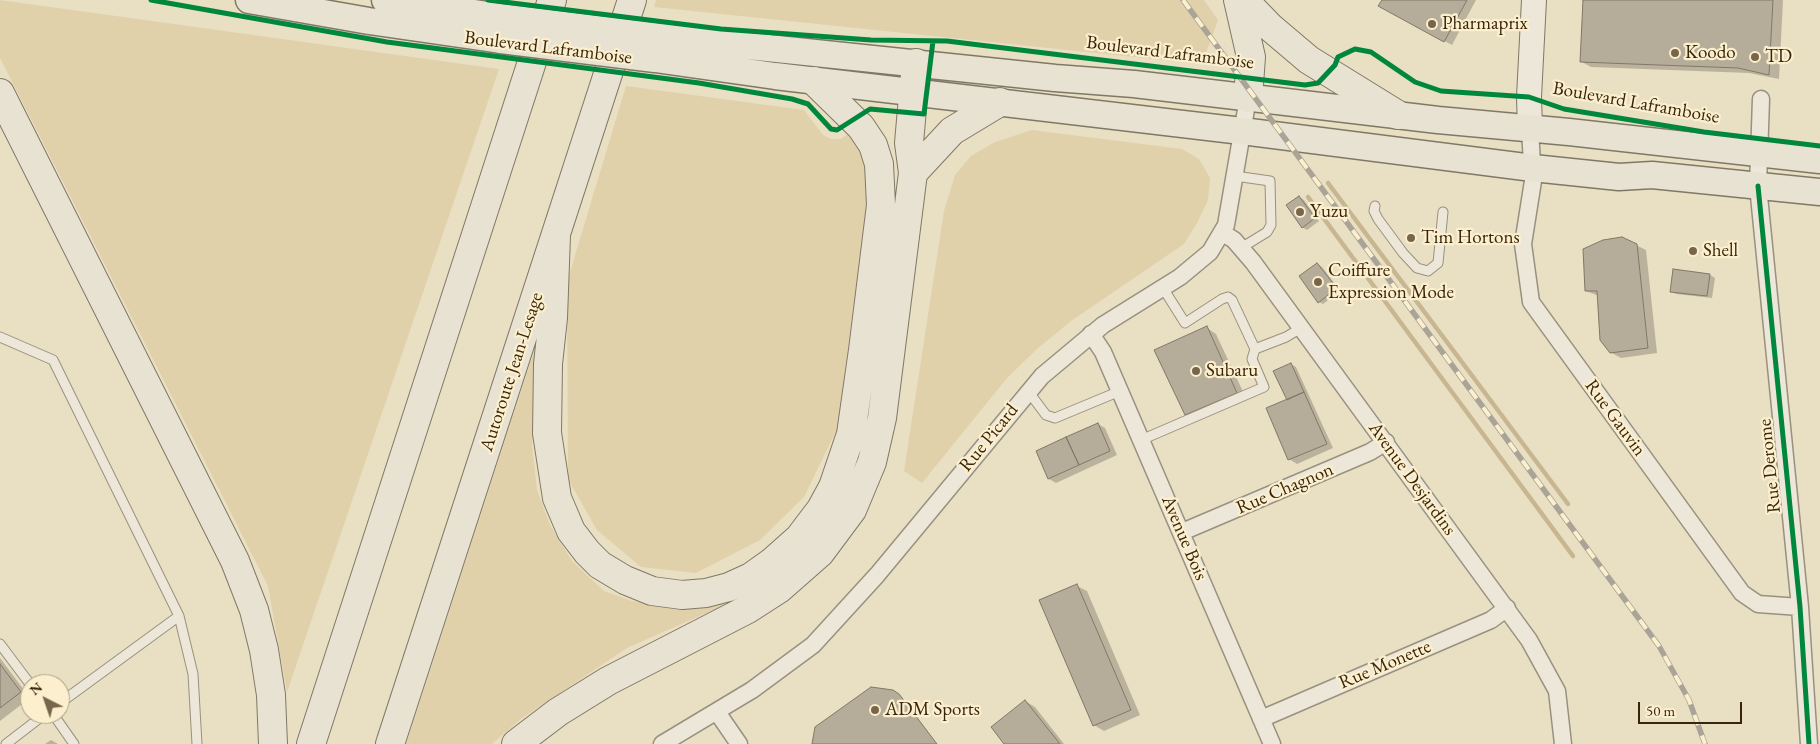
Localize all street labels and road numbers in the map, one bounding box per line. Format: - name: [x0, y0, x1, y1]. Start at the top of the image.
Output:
- street label: Boulevard Laframboise: [463, 26, 633, 70]
- street label: Boulevard Laframboise: [1085, 31, 1255, 75]
- street label: Boulevard Laframboise: [1551, 77, 1721, 129]
- street label: Autoroute Jean-Lesage: [476, 290, 548, 454]
- street label: Rue Gauvin: [1580, 375, 1650, 461]
- street label: Rue Picard: [955, 399, 1023, 477]
- street label: Avenue Desjardins: [1363, 418, 1461, 540]
- street label: Rue Derome: [1754, 418, 1786, 514]
- street label: Rue Chagnon: [1233, 458, 1337, 520]
- street label: Avenue Bois: [1156, 492, 1212, 584]
- street label: Rue Monette: [1336, 635, 1434, 695]

